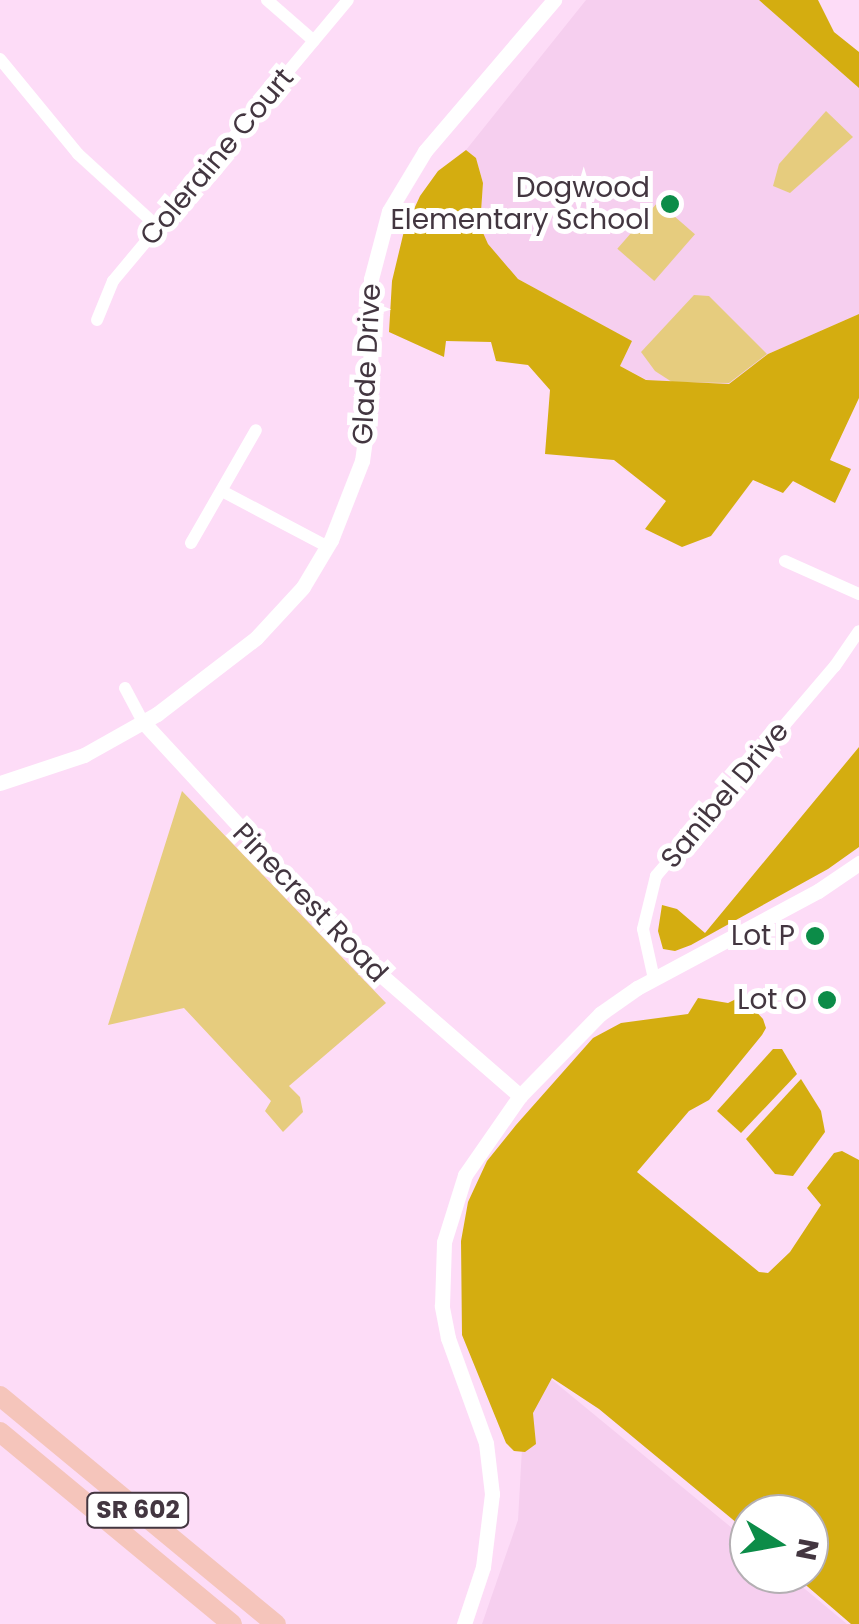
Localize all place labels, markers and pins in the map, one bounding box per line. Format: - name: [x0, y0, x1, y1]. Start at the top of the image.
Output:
- place label: Dogwood Elementary School: [390, 171, 650, 237]
- marker: Dogwood Elementary School: [659, 193, 681, 215]
- place label: Lot P: [731, 919, 795, 953]
- marker: Lot P: [804, 925, 826, 947]
- place label: Lot O: [737, 983, 807, 1017]
- marker: Lot O: [816, 989, 838, 1011]

